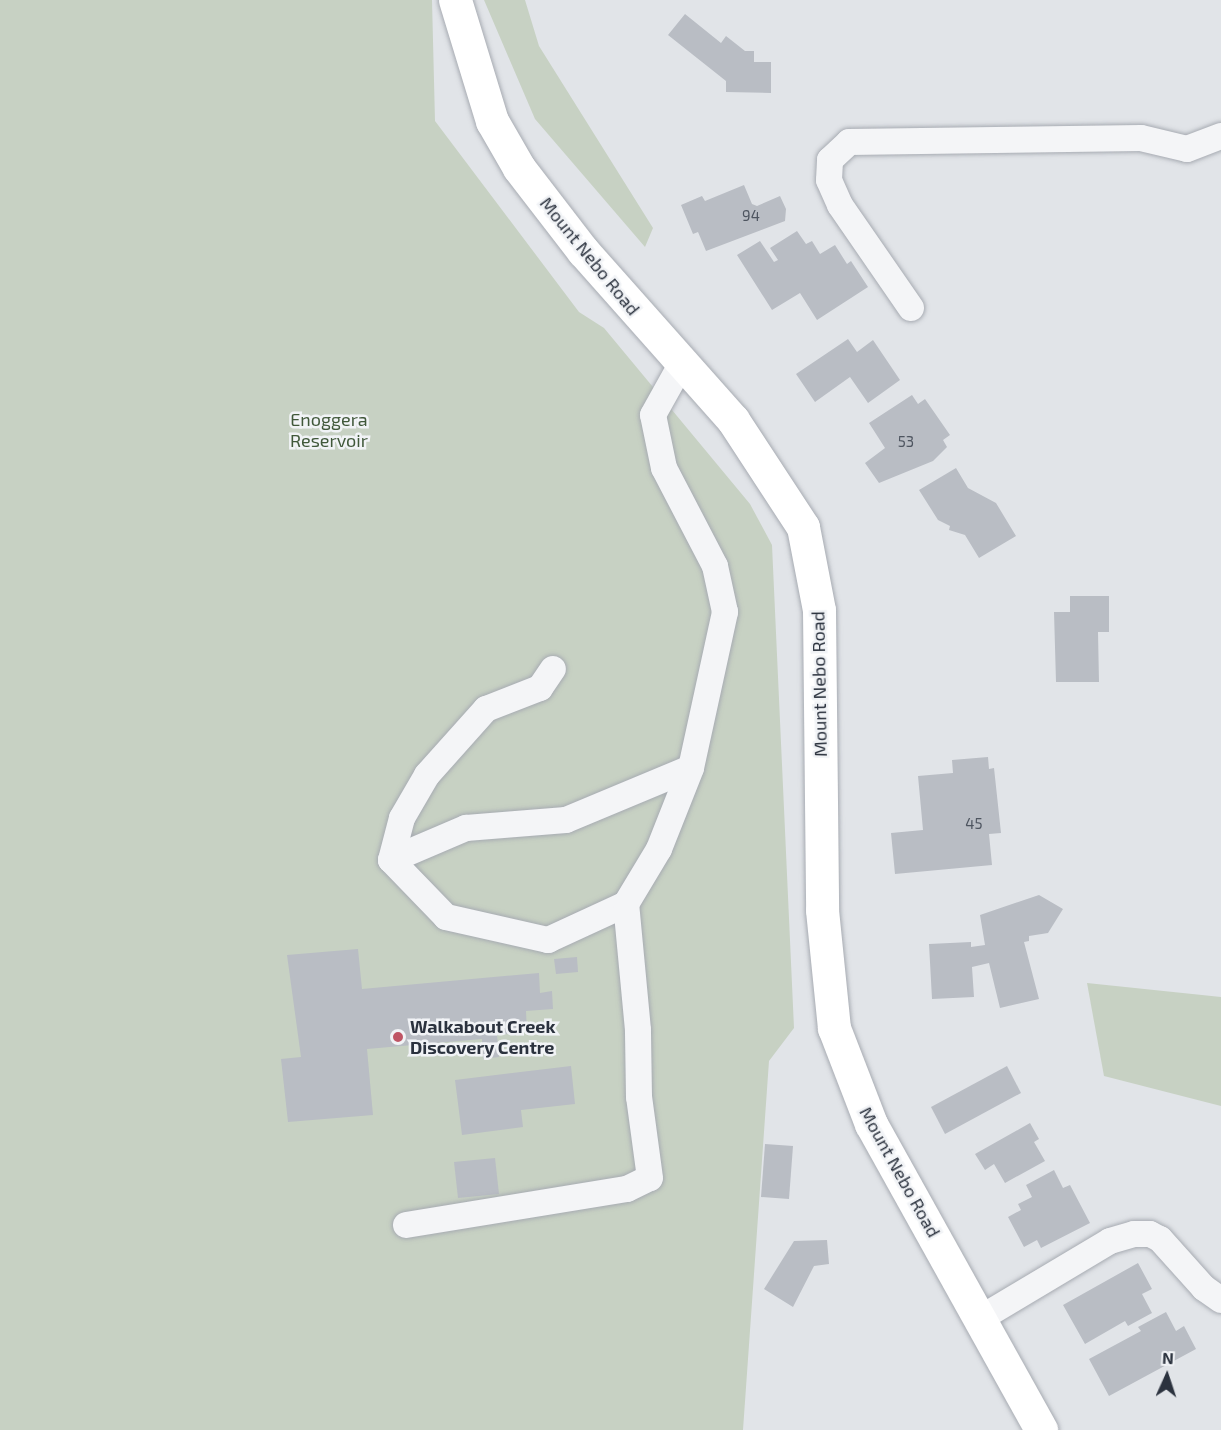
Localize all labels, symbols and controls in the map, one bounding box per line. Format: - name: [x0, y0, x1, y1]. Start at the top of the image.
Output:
- street label: Mount Nebo Road: [536, 193, 644, 319]
- house number: 94: [742, 207, 760, 225]
- park label: Enoggera Reservoir: [290, 409, 368, 452]
- house number: 53: [898, 433, 914, 451]
- street label: Mount Nebo Road: [807, 611, 831, 757]
- house number: 45: [965, 815, 983, 833]
- place label: Walkabout Creek Discovery Centre: [410, 1016, 556, 1058]
- marker: Walkabout Creek Discovery Centre: [391, 1030, 405, 1044]
- street label: Mount Nebo Road: [855, 1103, 945, 1241]
- north arrow: [1137, 1346, 1197, 1406]
- text: N: [1162, 1348, 1174, 1367]

